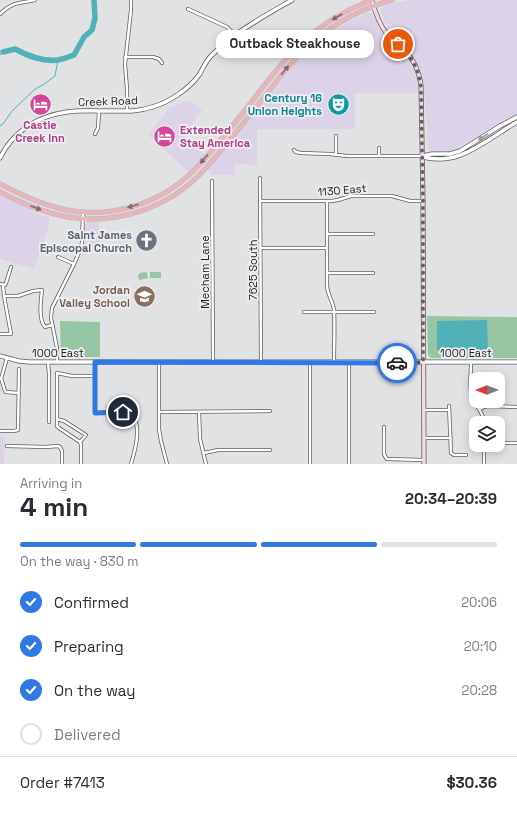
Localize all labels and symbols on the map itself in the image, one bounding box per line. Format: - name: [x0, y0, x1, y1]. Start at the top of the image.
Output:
- one-way arrow: [331, 13, 343, 20]
- pin: [381, 27, 415, 61]
- callout: Outback Steakhouse: [216, 30, 374, 58]
- one-way arrow: [281, 65, 290, 76]
- place label: Century 16 Union Heights: [248, 91, 322, 118]
- theatre icon: Century 16 Union Heights: [325, 91, 351, 117]
- hotel icon: Castle Creek Inn: [27, 92, 53, 118]
- street label: Creek Road: [78, 93, 138, 109]
- place label: Castle Creek Inn: [15, 118, 65, 145]
- hotel icon: Extended Stay America: [152, 123, 178, 149]
- place label: Extended Stay America: [180, 123, 251, 150]
- one-way arrow: [478, 133, 489, 140]
- one-way arrow: [199, 154, 208, 165]
- street label: 1130 East: [317, 181, 367, 199]
- one-way arrow: [126, 203, 138, 209]
- one-way arrow: [30, 205, 42, 211]
- place label: Saint James Episcopal Church: [40, 228, 132, 255]
- church icon: Saint James Episcopal Church: [134, 228, 160, 254]
- street label: Mecham Lane: [198, 235, 212, 309]
- street label: 7625 South: [246, 240, 260, 300]
- place label: Jordan Valley School: [59, 283, 130, 310]
- school or university icon: Jordan Valley School: [132, 283, 158, 309]
- courier: [377, 343, 417, 383]
- street label: 1000 East: [32, 346, 84, 360]
- street label: 1000 East: [440, 346, 492, 360]
- north arrow: [469, 372, 505, 408]
- pin: [106, 395, 140, 429]

